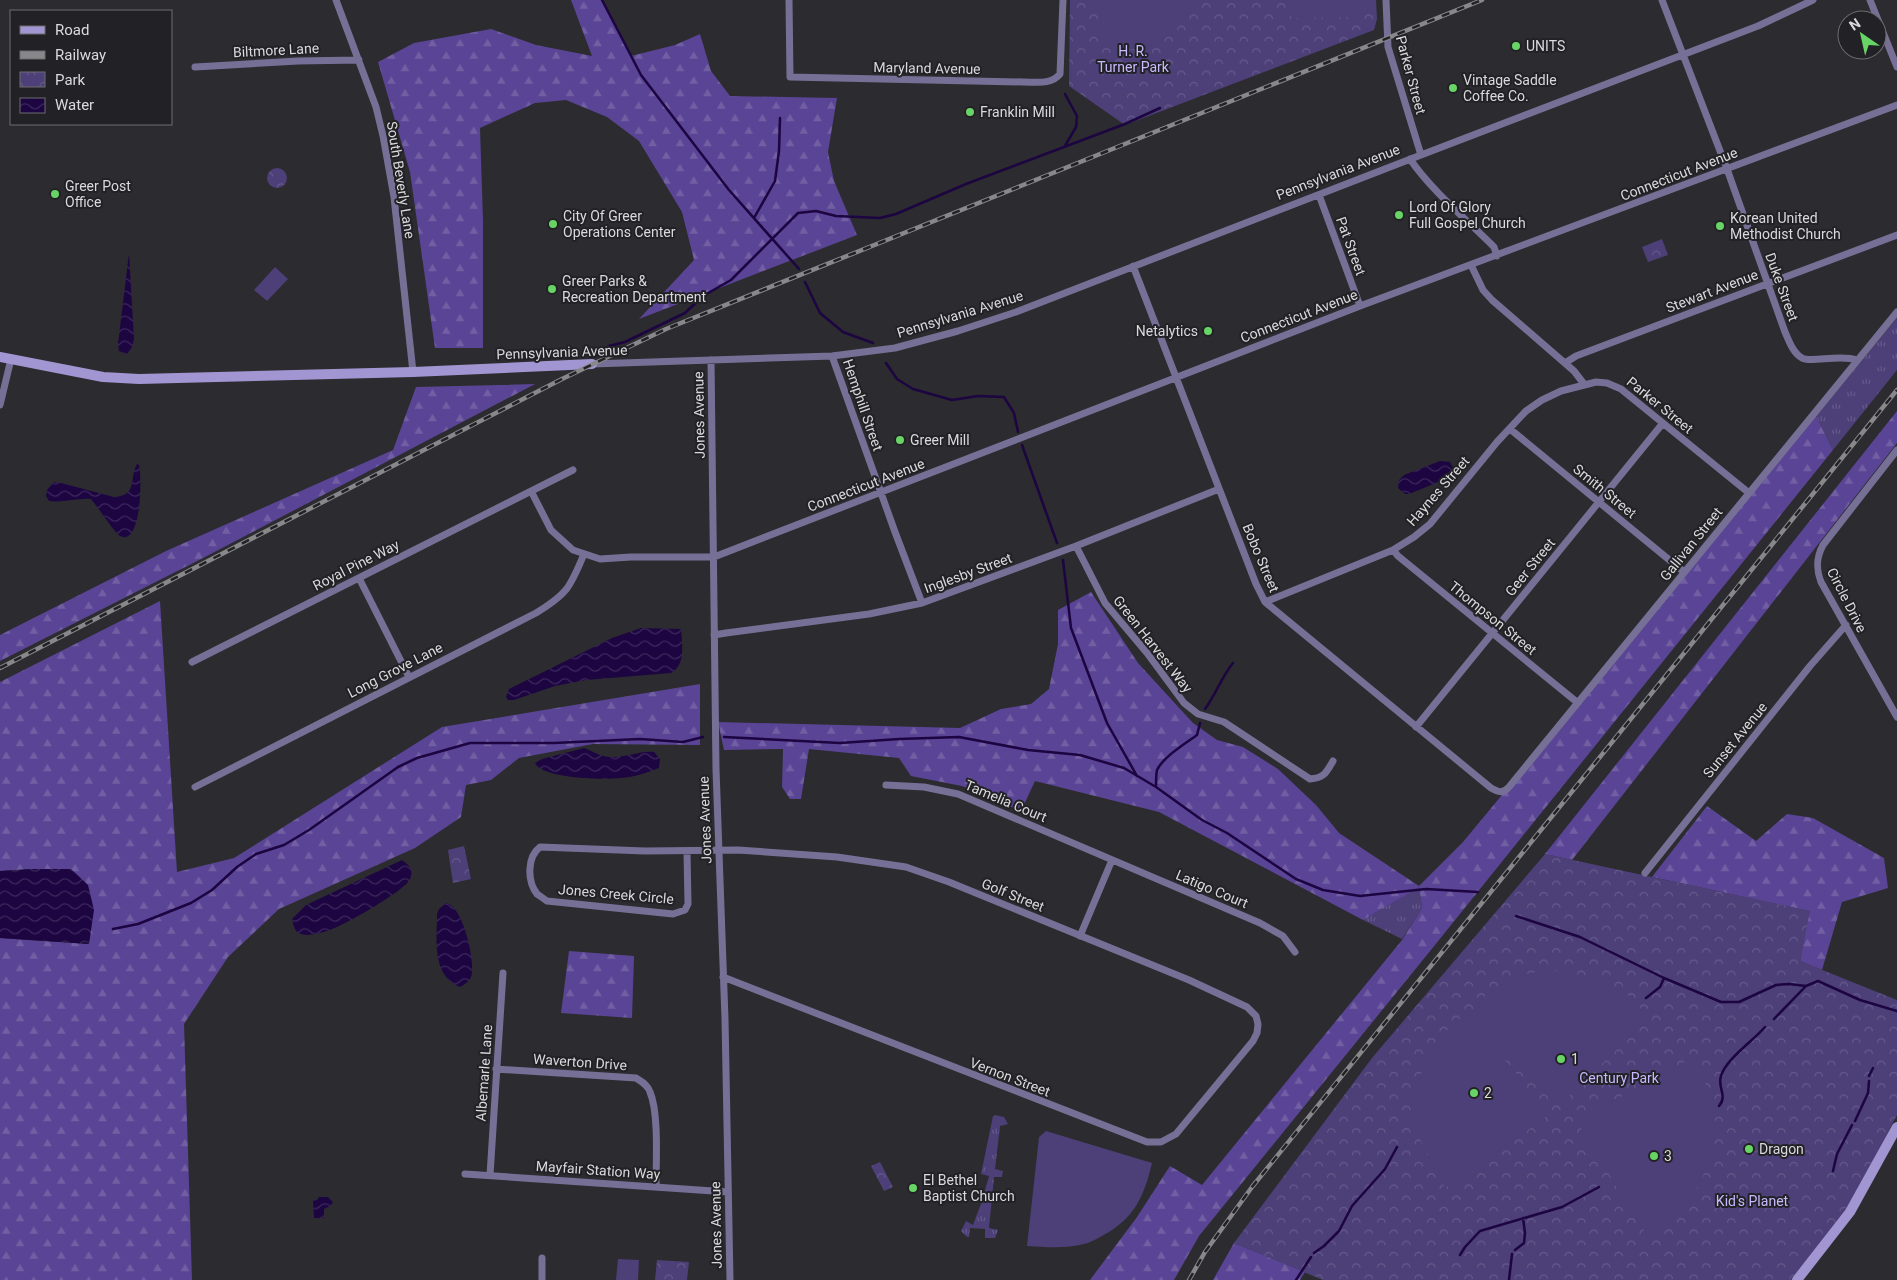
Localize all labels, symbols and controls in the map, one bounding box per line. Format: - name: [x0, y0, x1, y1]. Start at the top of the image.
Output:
- legend: [10, 10, 172, 125]
- north arrow: [1837, 10, 1887, 60]
- text: N: [1846, 15, 1863, 34]
- text: Road: [55, 21, 89, 39]
- street label: Parker Street: [1393, 34, 1429, 116]
- place label: UNITS: [1526, 38, 1565, 54]
- street label: Biltmore Lane: [233, 40, 319, 60]
- marker: UNITS: [1510, 40, 1522, 52]
- park label: H. R. Turner Park: [1097, 43, 1170, 75]
- text: Railway: [55, 46, 106, 64]
- street label: Maryland Avenue: [873, 59, 981, 77]
- text: Park: [55, 71, 86, 89]
- place label: Vintage Saddle Coffee Co.: [1463, 72, 1557, 104]
- marker: Vintage Saddle Coffee Co.: [1447, 82, 1459, 94]
- text: Water: [55, 96, 94, 114]
- place label: Franklin Mill: [980, 104, 1055, 120]
- marker: Franklin Mill: [964, 106, 976, 118]
- street label: South Beverly Lane: [384, 120, 418, 240]
- street label: Pennsylvania Avenue: [1274, 141, 1402, 203]
- street label: Connecticut Avenue: [1618, 144, 1740, 204]
- place label: Greer Post Office: [65, 178, 131, 210]
- marker: Greer Post Office: [49, 188, 61, 200]
- place label: Lord Of Glory Full Gospel Church: [1409, 199, 1526, 231]
- place label: City Of Greer Operations Center: [563, 208, 676, 240]
- marker: Lord Of Glory Full Gospel Church: [1393, 209, 1405, 221]
- place label: Korean United Methodist Church: [1730, 210, 1841, 242]
- street label: Pat Street: [1333, 214, 1369, 278]
- marker: City Of Greer Operations Center: [547, 218, 559, 230]
- marker: Korean United Methodist Church: [1714, 220, 1726, 232]
- street label: Duke Street: [1762, 251, 1802, 324]
- street label: Stewart Avenue: [1664, 266, 1760, 316]
- place label: Greer Parks & Recreation Department: [562, 273, 706, 305]
- marker: Greer Parks & Recreation Department: [546, 283, 558, 295]
- street label: Connecticut Avenue: [1238, 286, 1360, 346]
- street label: Pennsylvania Avenue: [895, 287, 1025, 341]
- place label: Netalytics: [1136, 323, 1198, 339]
- marker: Netalytics: [1202, 325, 1214, 337]
- street label: Pennsylvania Avenue: [496, 342, 628, 362]
- street label: Hemphill Street: [840, 357, 886, 453]
- street label: Jones Avenue: [690, 371, 708, 459]
- street label: Parker Street: [1624, 373, 1697, 437]
- place label: Greer Mill: [910, 432, 970, 448]
- marker: Greer Mill: [894, 434, 906, 446]
- street label: Haynes Street: [1403, 453, 1473, 529]
- street label: Connecticut Avenue: [805, 455, 927, 515]
- street label: Smith Street: [1570, 461, 1640, 522]
- street label: Gallivan Street: [1657, 504, 1726, 584]
- street label: Bobo Street: [1239, 521, 1283, 595]
- street label: Geer Street: [1502, 535, 1558, 599]
- street label: Royal Pine Way: [310, 536, 402, 594]
- street label: Inglesby Street: [922, 550, 1014, 596]
- street label: Circle Drive: [1824, 565, 1870, 635]
- street label: Thompson Street: [1446, 578, 1540, 658]
- street label: Green Harvest Way: [1110, 592, 1196, 696]
- street label: Long Grove Lane: [345, 639, 445, 701]
- street label: Sunset Avenue: [1700, 699, 1770, 781]
- street label: Jones Avenue: [695, 776, 715, 864]
- street label: Tamelia Court: [963, 777, 1050, 826]
- street label: Latigo Court: [1173, 867, 1251, 912]
- street label: Golf Street: [979, 875, 1047, 915]
- street label: Jones Creek Circle: [558, 881, 674, 907]
- street label: Albemarle Lane: [473, 1024, 495, 1122]
- street label: Waverton Drive: [533, 1051, 627, 1073]
- place label: 1: [1571, 1051, 1579, 1067]
- marker: 1: [1555, 1053, 1567, 1065]
- street label: Vernon Street: [968, 1054, 1053, 1100]
- park label: Century Park: [1579, 1070, 1660, 1086]
- place label: 2: [1484, 1085, 1492, 1101]
- marker: 2: [1468, 1087, 1480, 1099]
- place label: Dragon: [1759, 1141, 1804, 1157]
- marker: Dragon: [1743, 1143, 1755, 1155]
- place label: 3: [1664, 1148, 1672, 1164]
- marker: 3: [1648, 1150, 1660, 1162]
- street label: Mayfair Station Way: [535, 1158, 661, 1182]
- place label: El Bethel Baptist Church: [923, 1172, 1015, 1204]
- street label: Jones Avenue: [707, 1181, 725, 1269]
- marker: El Bethel Baptist Church: [907, 1182, 919, 1194]
- park label: Kid's Planet: [1716, 1193, 1789, 1209]

